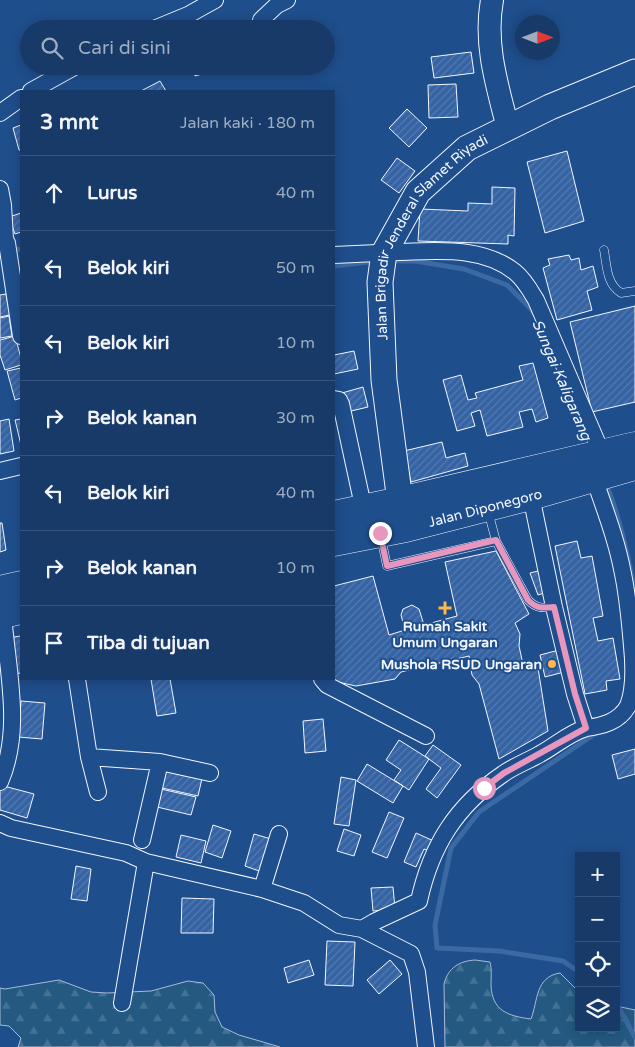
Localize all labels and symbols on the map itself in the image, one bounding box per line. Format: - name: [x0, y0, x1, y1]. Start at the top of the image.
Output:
- north arrow: [515, 15, 560, 60]
- street label: Jalan Brigadir Jenderal Slamet Riyadi: [371, 131, 490, 341]
- water label: Sungai Kaligarang: [528, 317, 596, 445]
- street label: Jalan Diponegoro: [426, 485, 544, 530]
- route end: [369, 522, 392, 545]
- marker: Rumah Sakit Umum Ungaran: [438, 601, 452, 615]
- place label: Rumah Sakit Umum Ungaran: [392, 618, 498, 651]
- place label: Mushola RSUD Ungaran: [381, 656, 542, 673]
- marker: Mushola RSUD Ungaran: [546, 658, 558, 670]
- route start: [473, 777, 496, 800]

